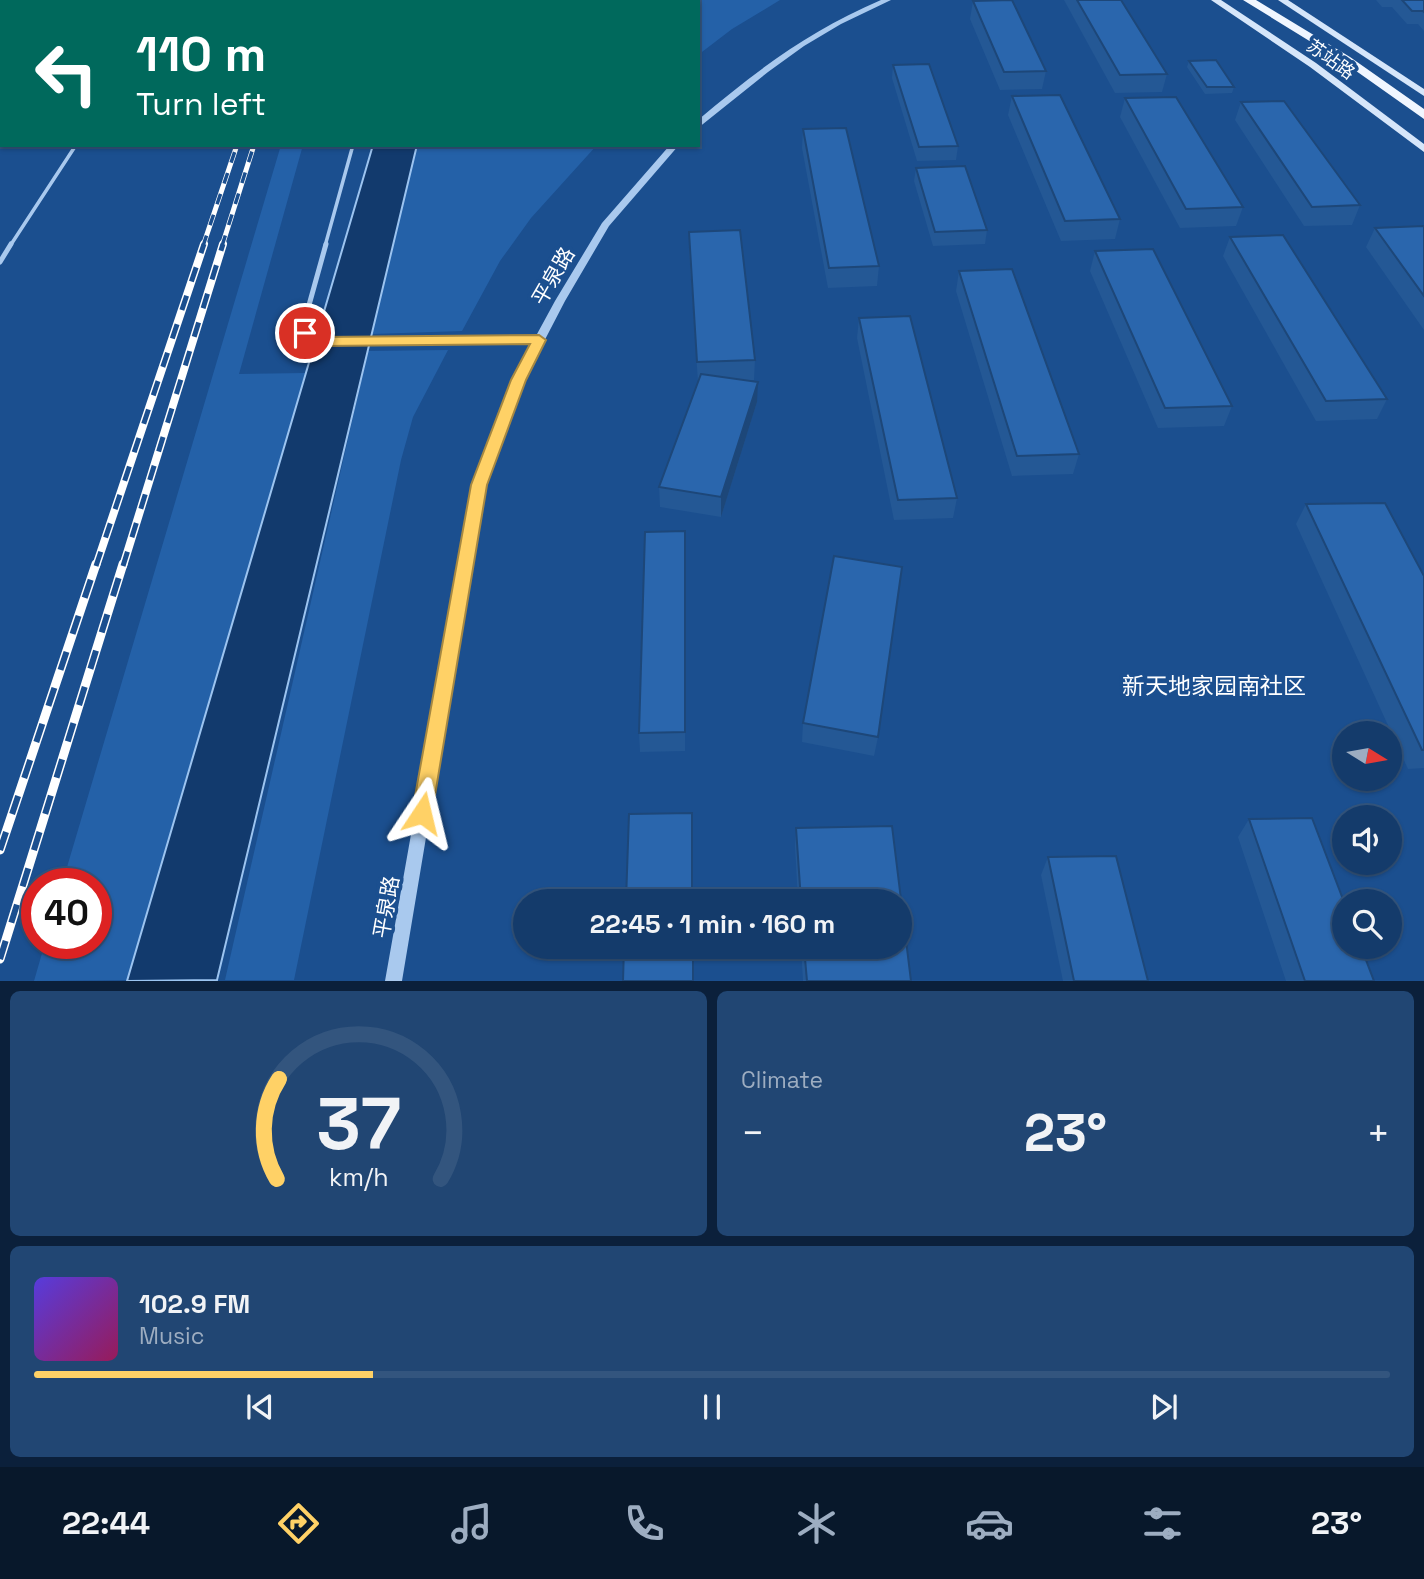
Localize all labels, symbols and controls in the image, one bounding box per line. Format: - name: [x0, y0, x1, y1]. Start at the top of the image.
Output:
- text: 110 m: [136, 23, 266, 85]
- icon: left: [21, 28, 112, 119]
- street label: 苏站路: [1302, 34, 1360, 84]
- text: Turn left: [136, 84, 266, 124]
- street label: 平泉路: [526, 242, 580, 310]
- pin: [275, 303, 335, 363]
- icon: arrive: [286, 314, 324, 352]
- district label: 新天地家园南社区: [1122, 671, 1306, 701]
- north arrow: [1332, 721, 1402, 791]
- map controls: [1332, 721, 1402, 959]
- position arrow: [385, 776, 459, 850]
- button: sound: [1332, 805, 1402, 875]
- speed limit sign: 40: [21, 868, 112, 959]
- street label: 平泉路: [367, 874, 405, 940]
- button: search: [1332, 889, 1402, 959]
- text: 22:45 · 1 min · 160 m: [590, 907, 835, 941]
- text: Climate: [741, 1065, 823, 1095]
- text: 37: [316, 1078, 401, 1171]
- text: 23°: [1024, 1100, 1107, 1166]
- text: −: [741, 1109, 765, 1157]
- text: +: [1366, 1109, 1390, 1157]
- text: km/h: [329, 1161, 388, 1193]
- text: 102.9 FM: [139, 1287, 250, 1321]
- text: Music: [139, 1321, 204, 1351]
- icon: previous: [241, 1388, 279, 1426]
- icon: pause: [693, 1388, 731, 1426]
- icon: next: [1145, 1388, 1183, 1426]
- icon: directions: [274, 1499, 323, 1548]
- icon: music: [447, 1499, 496, 1548]
- icon: phone: [620, 1499, 669, 1548]
- icon: climate: [792, 1499, 841, 1548]
- icon: car: [965, 1499, 1014, 1548]
- icon: filters: [1138, 1499, 1187, 1548]
- text: 22:44: [62, 1503, 150, 1543]
- text: 23°: [1311, 1503, 1362, 1543]

